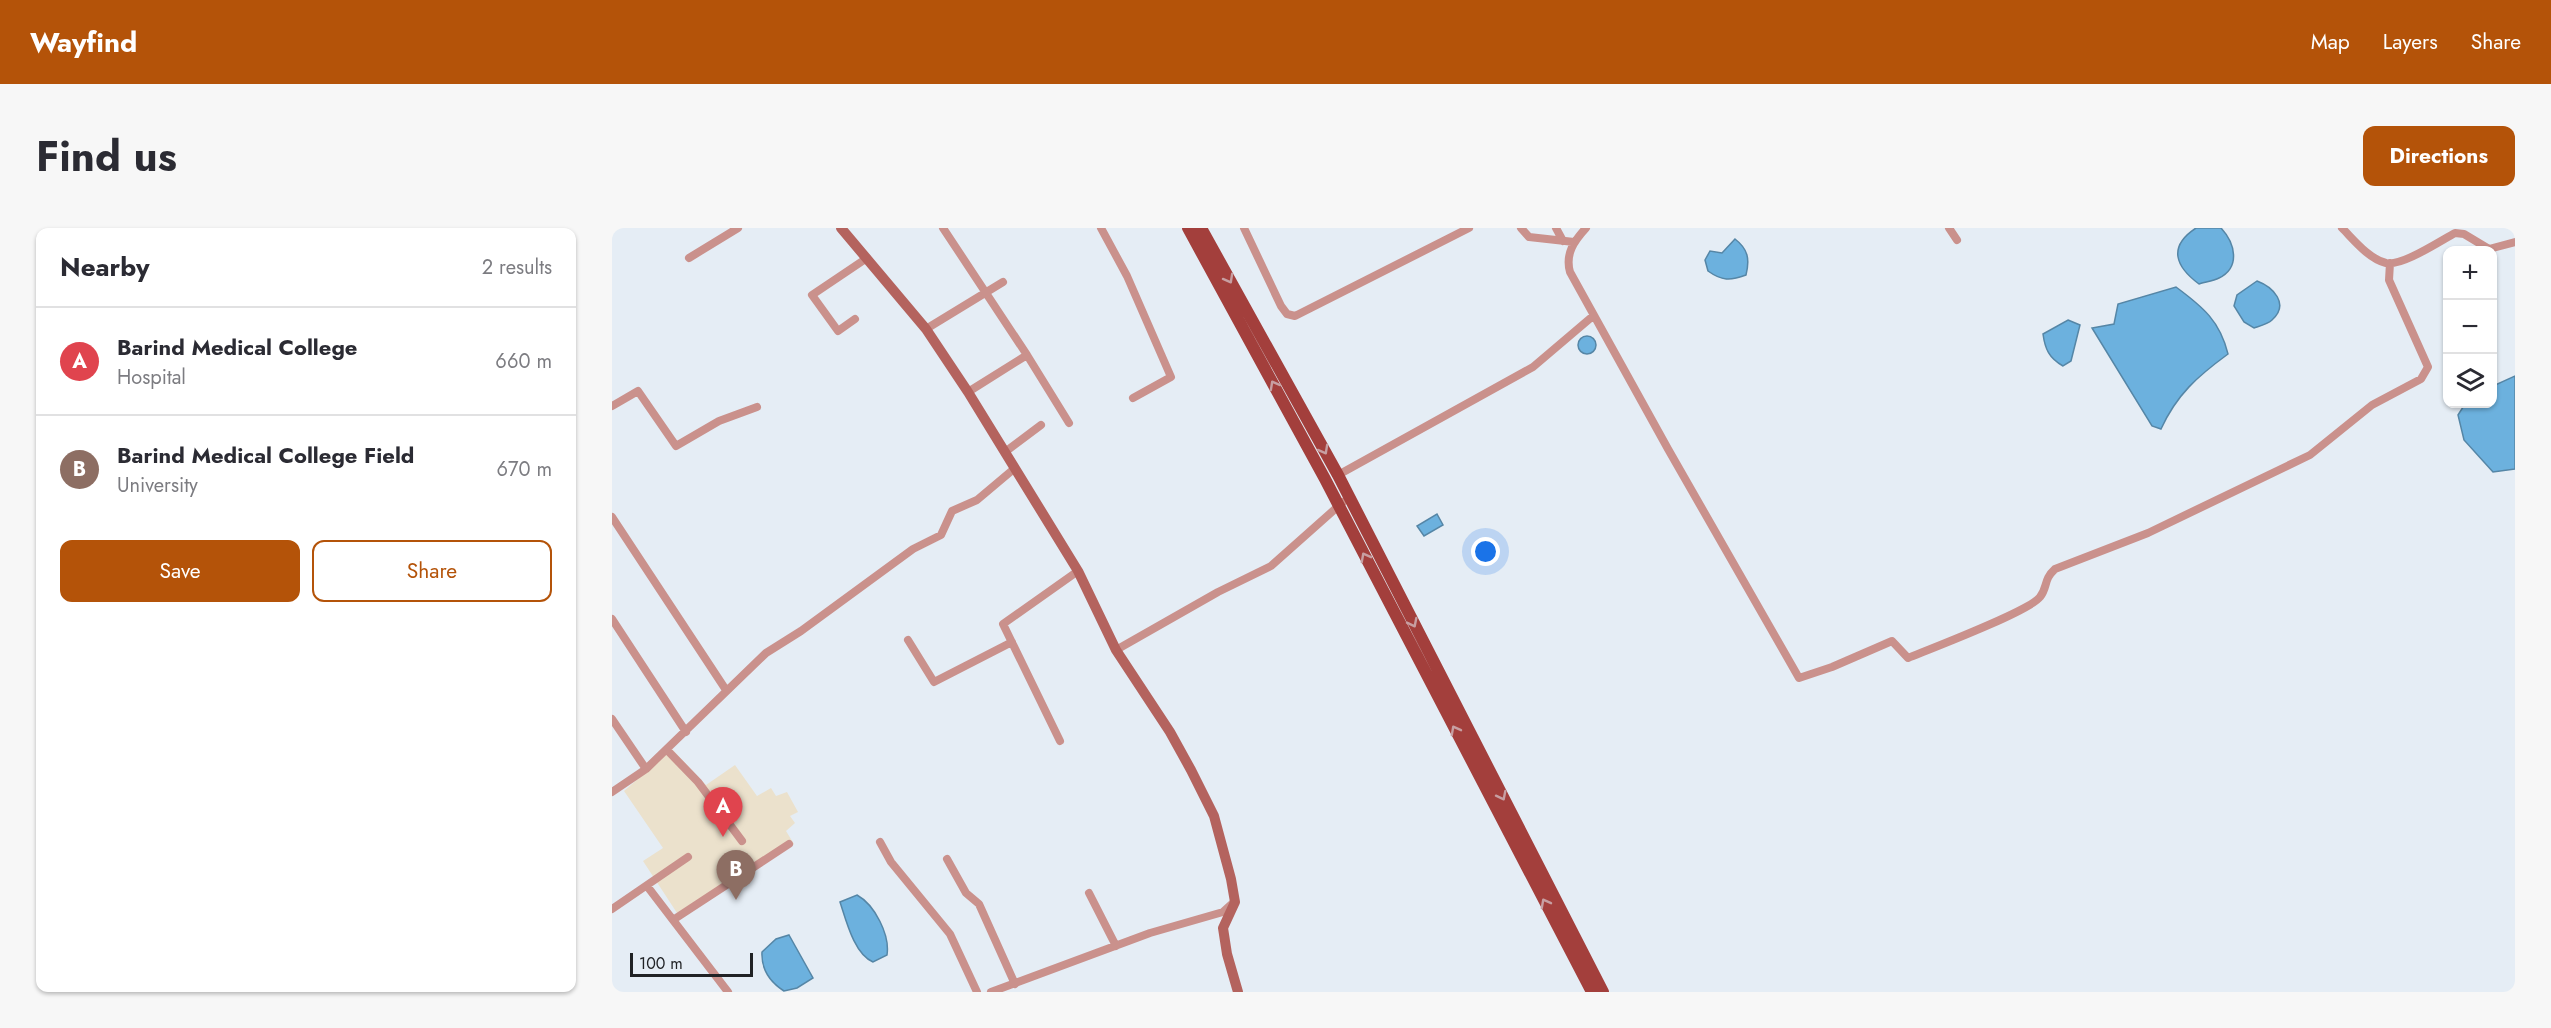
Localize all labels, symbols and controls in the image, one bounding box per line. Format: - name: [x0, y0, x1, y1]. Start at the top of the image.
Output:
- text: Wayfind: [30, 22, 137, 63]
- text: Map: [2311, 27, 2350, 57]
- text: Layers: [2383, 27, 2438, 57]
- text: Share: [2471, 27, 2521, 57]
- text: Find us: [36, 126, 177, 187]
- button: Directions: [2363, 126, 2515, 186]
- map controls: [2443, 246, 2497, 408]
- button: +: [2443, 246, 2497, 300]
- text: Nearby: [60, 248, 149, 286]
- text: 2 results: [482, 253, 552, 282]
- one-way arrow: [1222, 273, 1233, 283]
- button: −: [2443, 300, 2497, 354]
- text: Barind Medical College: [117, 331, 357, 363]
- text: A: [72, 347, 87, 376]
- text: 660 m: [495, 347, 552, 376]
- button: layers: [2443, 354, 2497, 408]
- text: Hospital: [117, 363, 186, 392]
- one-way arrow: [1270, 381, 1281, 391]
- text: Barind Medical College Field: [117, 439, 414, 471]
- one-way arrow: [1317, 443, 1328, 454]
- text: B: [73, 455, 86, 484]
- text: 670 m: [496, 455, 552, 484]
- text: University: [117, 471, 198, 500]
- your location: [1471, 537, 1500, 566]
- button: Save: [60, 540, 300, 602]
- button: Share: [312, 540, 552, 602]
- one-way arrow: [1361, 553, 1372, 564]
- one-way arrow: [1406, 617, 1417, 627]
- one-way arrow: [1451, 726, 1462, 736]
- pin: A: [704, 788, 742, 837]
- one-way arrow: [1495, 790, 1506, 801]
- pin: B: [716, 850, 756, 900]
- one-way arrow: [1541, 899, 1552, 909]
- scale bar: [630, 950, 753, 978]
- text: 100 m: [639, 952, 683, 975]

